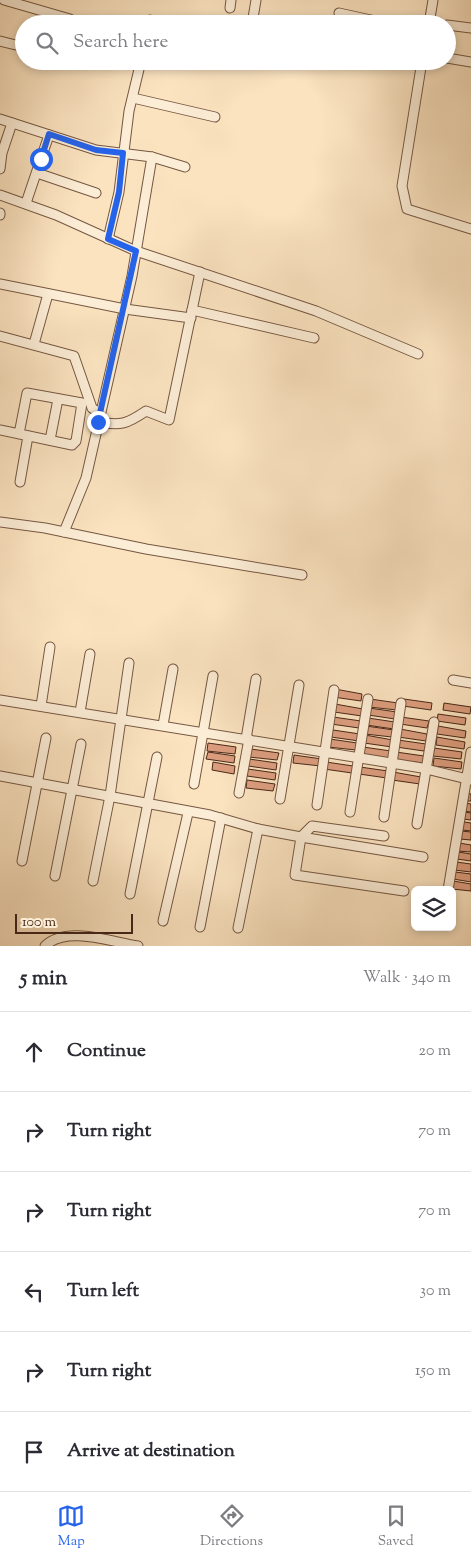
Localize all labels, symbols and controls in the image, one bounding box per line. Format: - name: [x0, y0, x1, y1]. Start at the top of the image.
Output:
- search box: [15, 15, 456, 70]
- icon: search: [33, 29, 61, 57]
- text: Search here: [73, 29, 168, 56]
- route start: [30, 148, 53, 171]
- route end: [87, 411, 110, 434]
- map controls: [411, 886, 456, 931]
- button: layers: [411, 886, 456, 931]
- scale bar: [15, 911, 132, 934]
- text: 100 m: [22, 913, 56, 933]
- text: 5 min: [20, 964, 67, 994]
- text: Walk · 340 m: [363, 967, 451, 990]
- icon: ahead: [20, 1038, 48, 1066]
- text: Continue: [67, 1038, 146, 1065]
- text: 20 m: [418, 1040, 451, 1063]
- icon: right: [20, 1118, 48, 1146]
- text: Turn right: [67, 1118, 151, 1145]
- text: 70 m: [418, 1120, 451, 1143]
- icon: right: [20, 1198, 48, 1226]
- text: Turn right: [67, 1198, 151, 1225]
- text: 70 m: [418, 1200, 451, 1223]
- icon: left: [20, 1278, 48, 1306]
- text: Turn left: [67, 1278, 139, 1305]
- text: 30 m: [420, 1280, 451, 1303]
- icon: right: [20, 1358, 48, 1386]
- text: Turn right: [67, 1358, 151, 1385]
- text: 150 m: [415, 1360, 451, 1383]
- icon: arrive: [20, 1438, 48, 1466]
- text: Arrive at destination: [67, 1438, 235, 1465]
- tab: Map: [57, 1502, 85, 1552]
- tab: Directions: [200, 1502, 263, 1552]
- tab: Saved: [378, 1502, 414, 1552]

